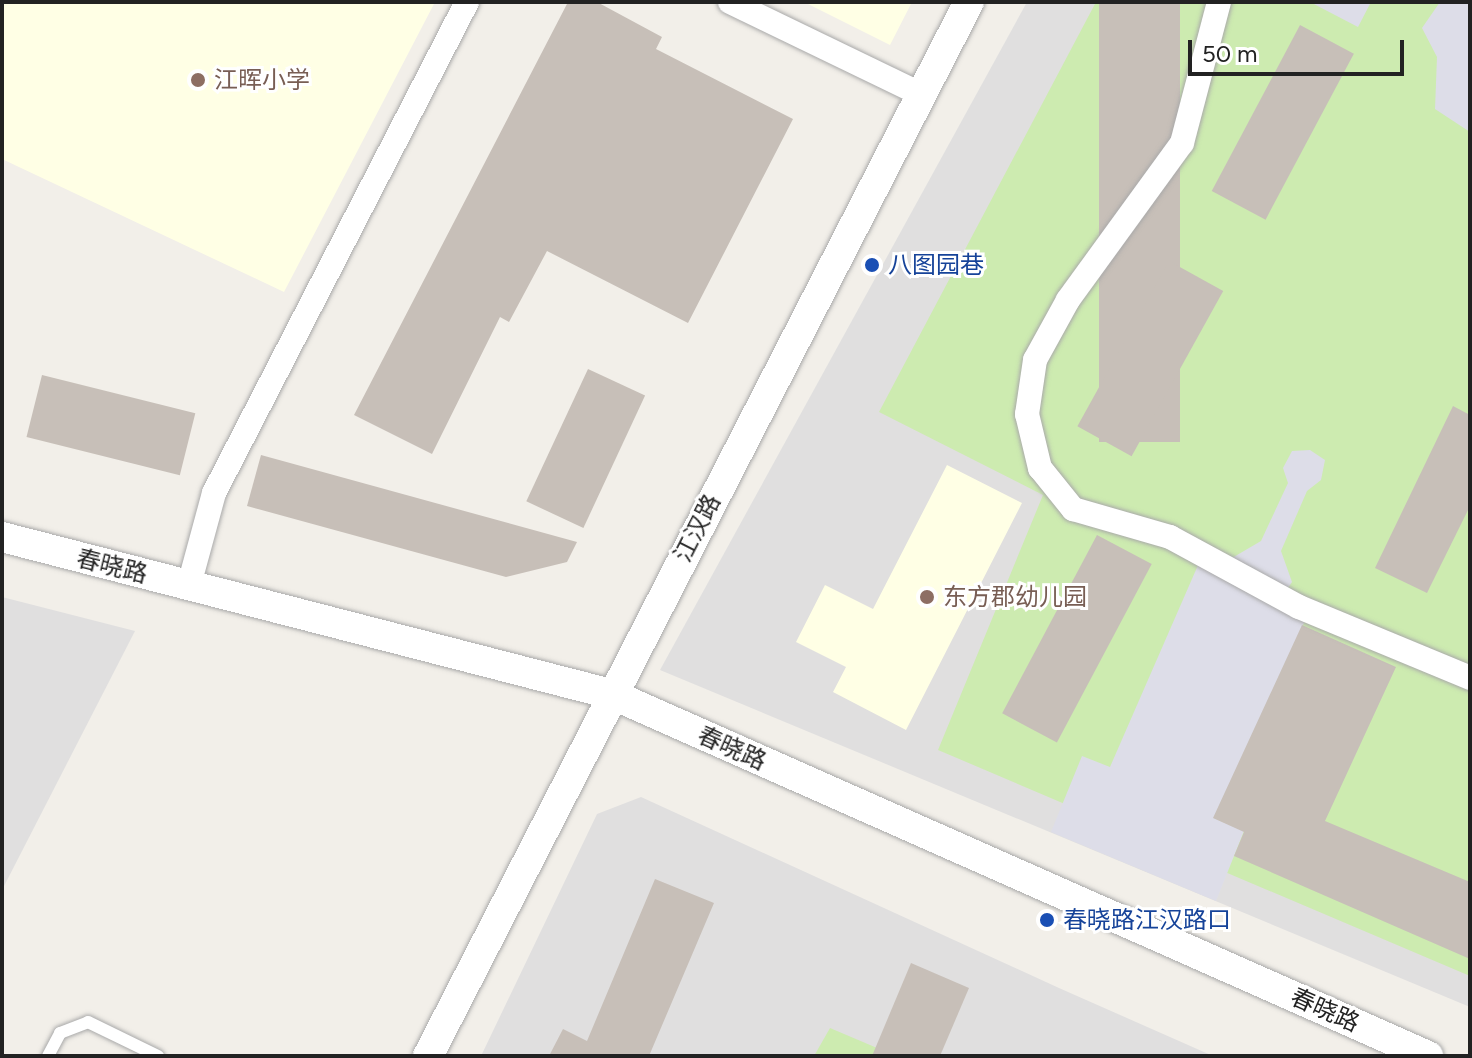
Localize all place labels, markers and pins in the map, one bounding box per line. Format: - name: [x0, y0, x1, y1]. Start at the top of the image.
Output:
- place label: 江晖小学: [214, 66, 310, 94]
- marker: 江晖小学: [189, 71, 207, 89]
- place label: 八图园巷: [888, 251, 984, 279]
- marker: 八图园巷: [863, 256, 881, 274]
- place label: 东方郡幼儿园: [943, 583, 1087, 611]
- marker: 东方郡幼儿园: [918, 588, 936, 606]
- place label: 春晓路江汉路口: [1063, 906, 1231, 934]
- marker: 春晓路江汉路口: [1038, 911, 1056, 929]

